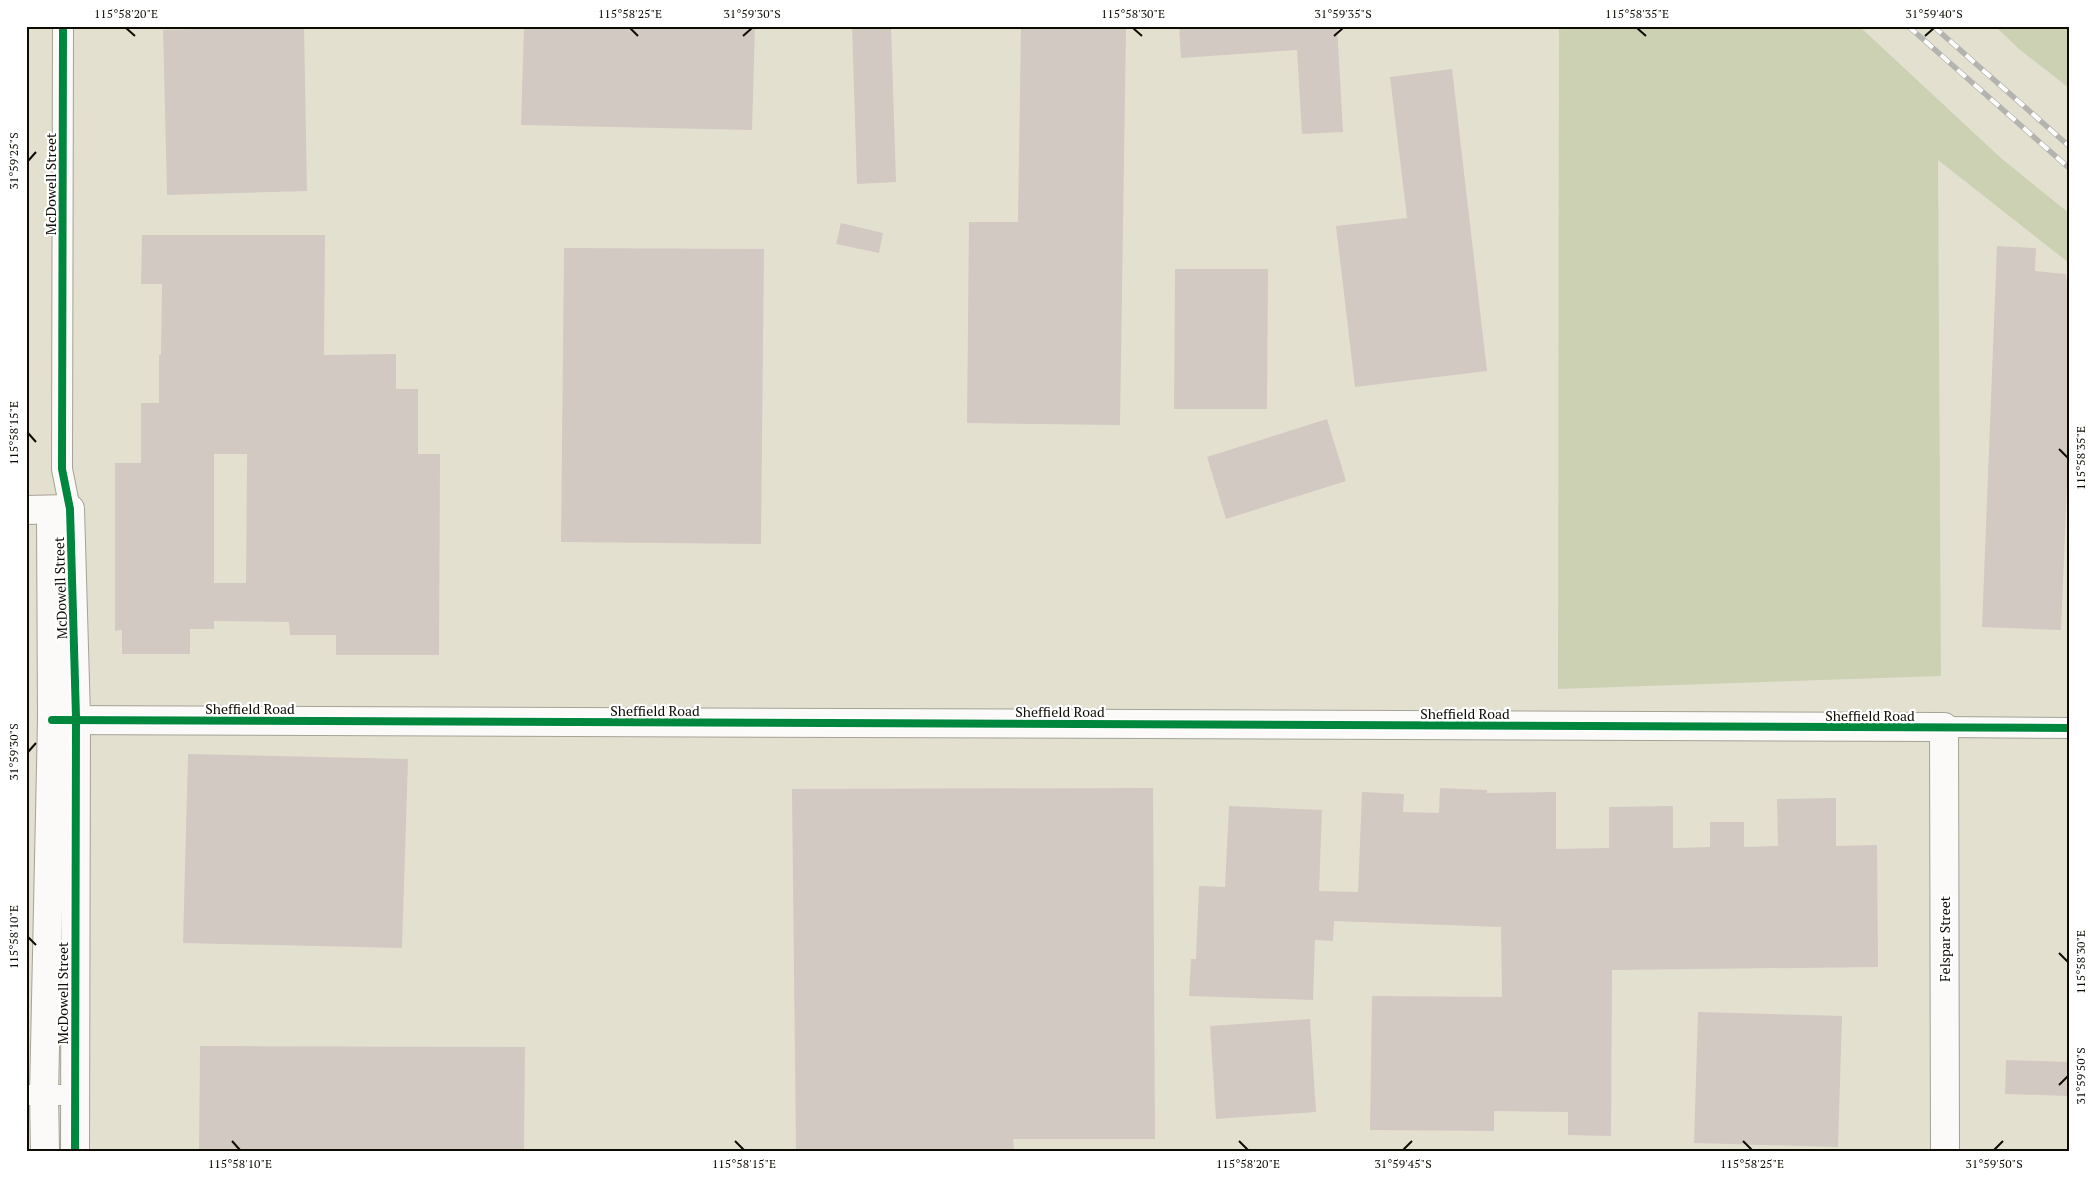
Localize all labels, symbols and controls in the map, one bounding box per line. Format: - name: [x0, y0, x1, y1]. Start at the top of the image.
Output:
- text: 115°58'20"E: [94, 6, 158, 21]
- text: 115°58'25"E: [598, 6, 662, 21]
- text: 31°59'30"S: [723, 6, 781, 21]
- text: 115°58'30"E: [1101, 6, 1165, 21]
- text: 31°59'35"S: [1314, 6, 1372, 21]
- text: 115°58'35"E: [1605, 6, 1669, 21]
- text: 31°59'40"S: [1905, 6, 1963, 21]
- text: 31°59'25"S: [6, 132, 21, 190]
- street label: McDowell Street: [41, 132, 60, 235]
- text: 115°58'15"E: [6, 401, 21, 465]
- text: 115°58'35"E: [2073, 426, 2088, 490]
- street label: McDowell Street: [49, 536, 71, 640]
- street label: Sheffield Road: [205, 699, 295, 718]
- street label: Sheffield Road: [610, 701, 700, 720]
- street label: Sheffield Road: [1015, 702, 1105, 721]
- street label: Sheffield Road: [1420, 704, 1510, 723]
- street label: Sheffield Road: [1825, 706, 1915, 725]
- text: 31°59'30"S: [6, 723, 21, 781]
- street label: Felspar Street: [1935, 895, 1954, 982]
- text: 115°58'10"E: [6, 905, 21, 969]
- text: 115°58'30"E: [2073, 930, 2088, 994]
- street label: McDowell Street: [53, 941, 72, 1044]
- text: 31°59'50"S: [2073, 1047, 2088, 1105]
- text: 115°58'10"E: [208, 1156, 272, 1171]
- text: 115°58'15"E: [712, 1156, 776, 1171]
- text: 115°58'20"E: [1216, 1156, 1280, 1171]
- text: 31°59'45"S: [1374, 1156, 1432, 1171]
- text: 115°58'25"E: [1720, 1156, 1784, 1171]
- text: 31°59'50"S: [1965, 1156, 2023, 1171]

